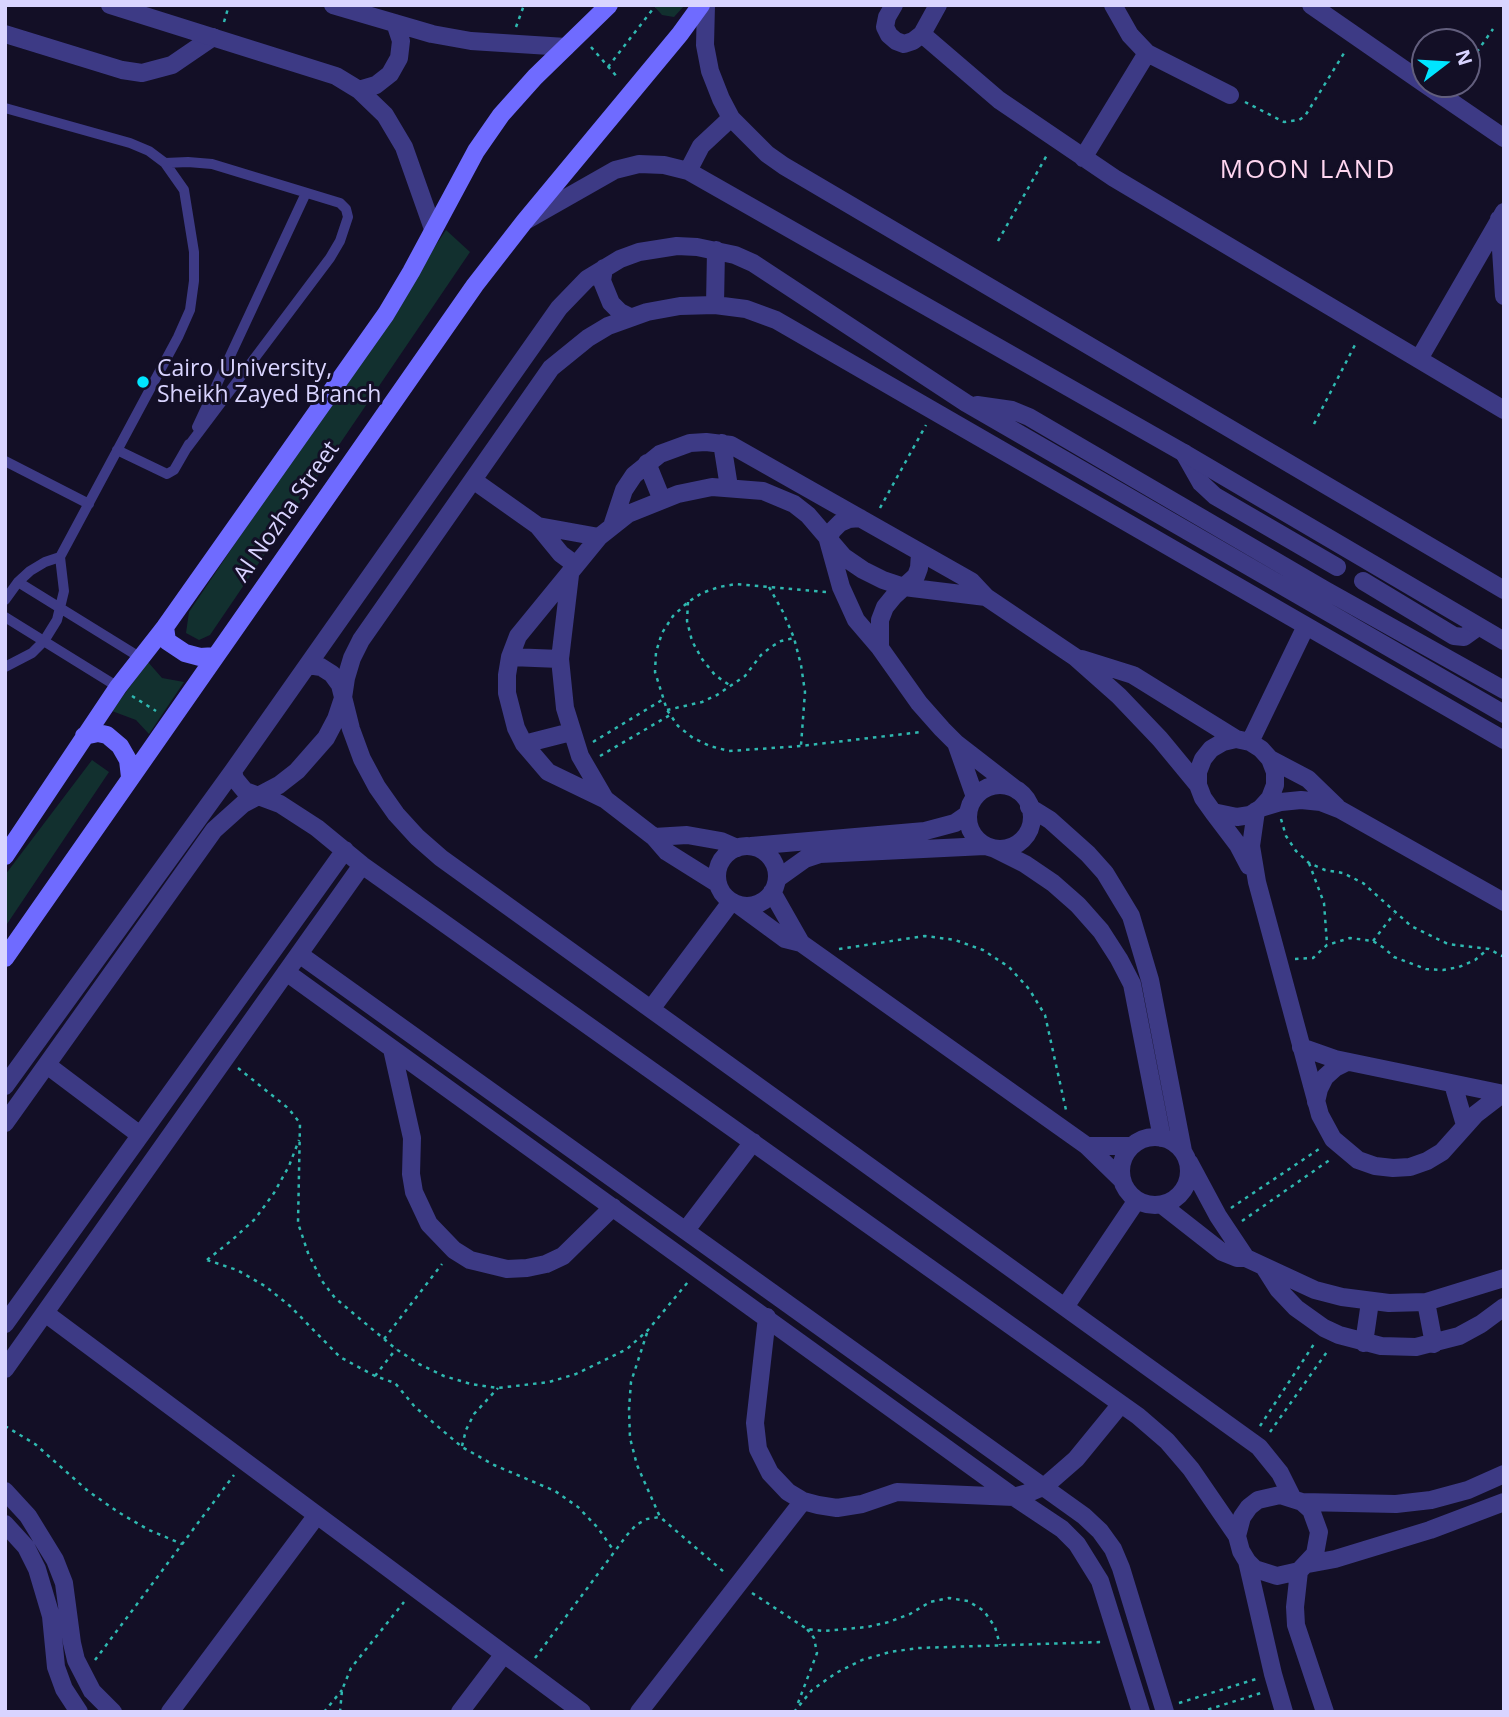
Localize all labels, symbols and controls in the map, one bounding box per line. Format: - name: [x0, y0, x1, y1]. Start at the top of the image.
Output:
- north arrow: [1411, 28, 1481, 98]
- text: N: [1449, 46, 1479, 69]
- district label: MOON LAND: [1221, 155, 1395, 187]
- place label: Cairo University, Sheikh Zayed Branch: [157, 355, 381, 409]
- marker: Cairo University, Sheikh Zayed Branch: [135, 374, 151, 390]
- street label: Al Nozha Street: [228, 436, 346, 588]

